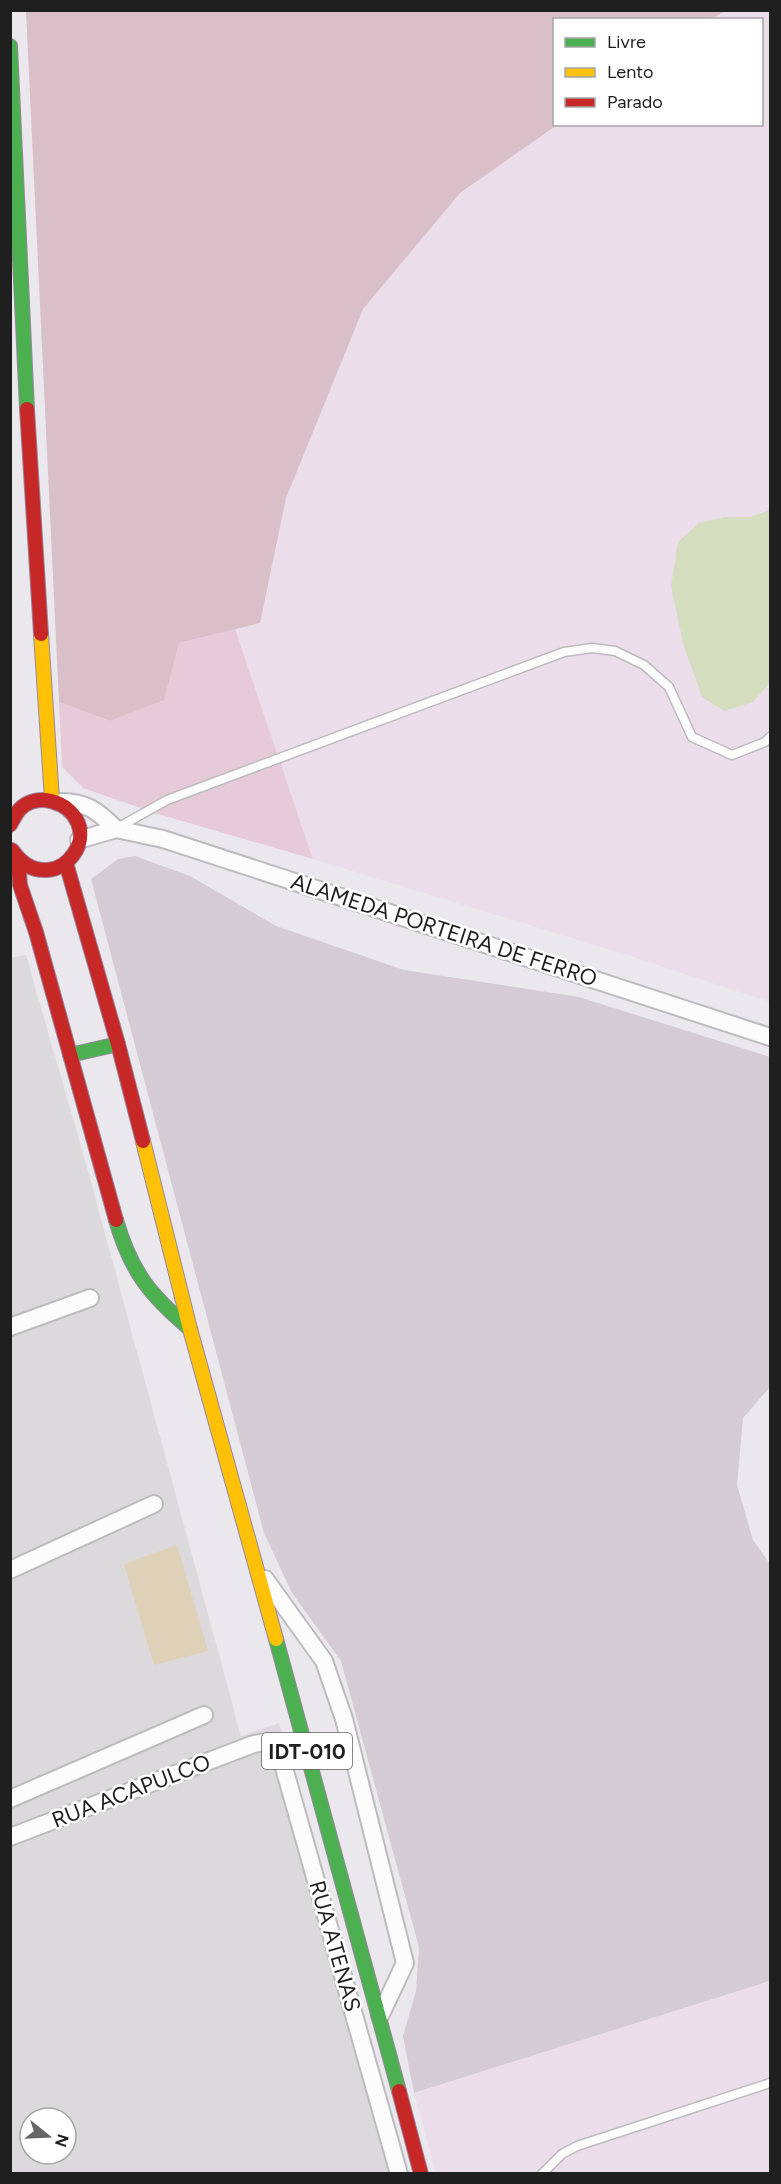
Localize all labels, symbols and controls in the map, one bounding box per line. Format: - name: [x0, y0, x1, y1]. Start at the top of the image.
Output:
- legend: [553, 18, 763, 126]
- text: Livre: [607, 31, 646, 53]
- text: Lento: [607, 61, 653, 83]
- text: Parado: [607, 91, 663, 113]
- street label: ALAMEDA PORTEIRA DE FERRO: [288, 868, 600, 992]
- road number: IDT-010: [262, 1733, 352, 1769]
- street label: RUA ACAPULCO: [48, 1748, 214, 1834]
- street label: RUA ATENAS: [303, 1877, 367, 2015]
- north arrow: [18, 2106, 78, 2166]
- text: N: [51, 2132, 73, 2149]

